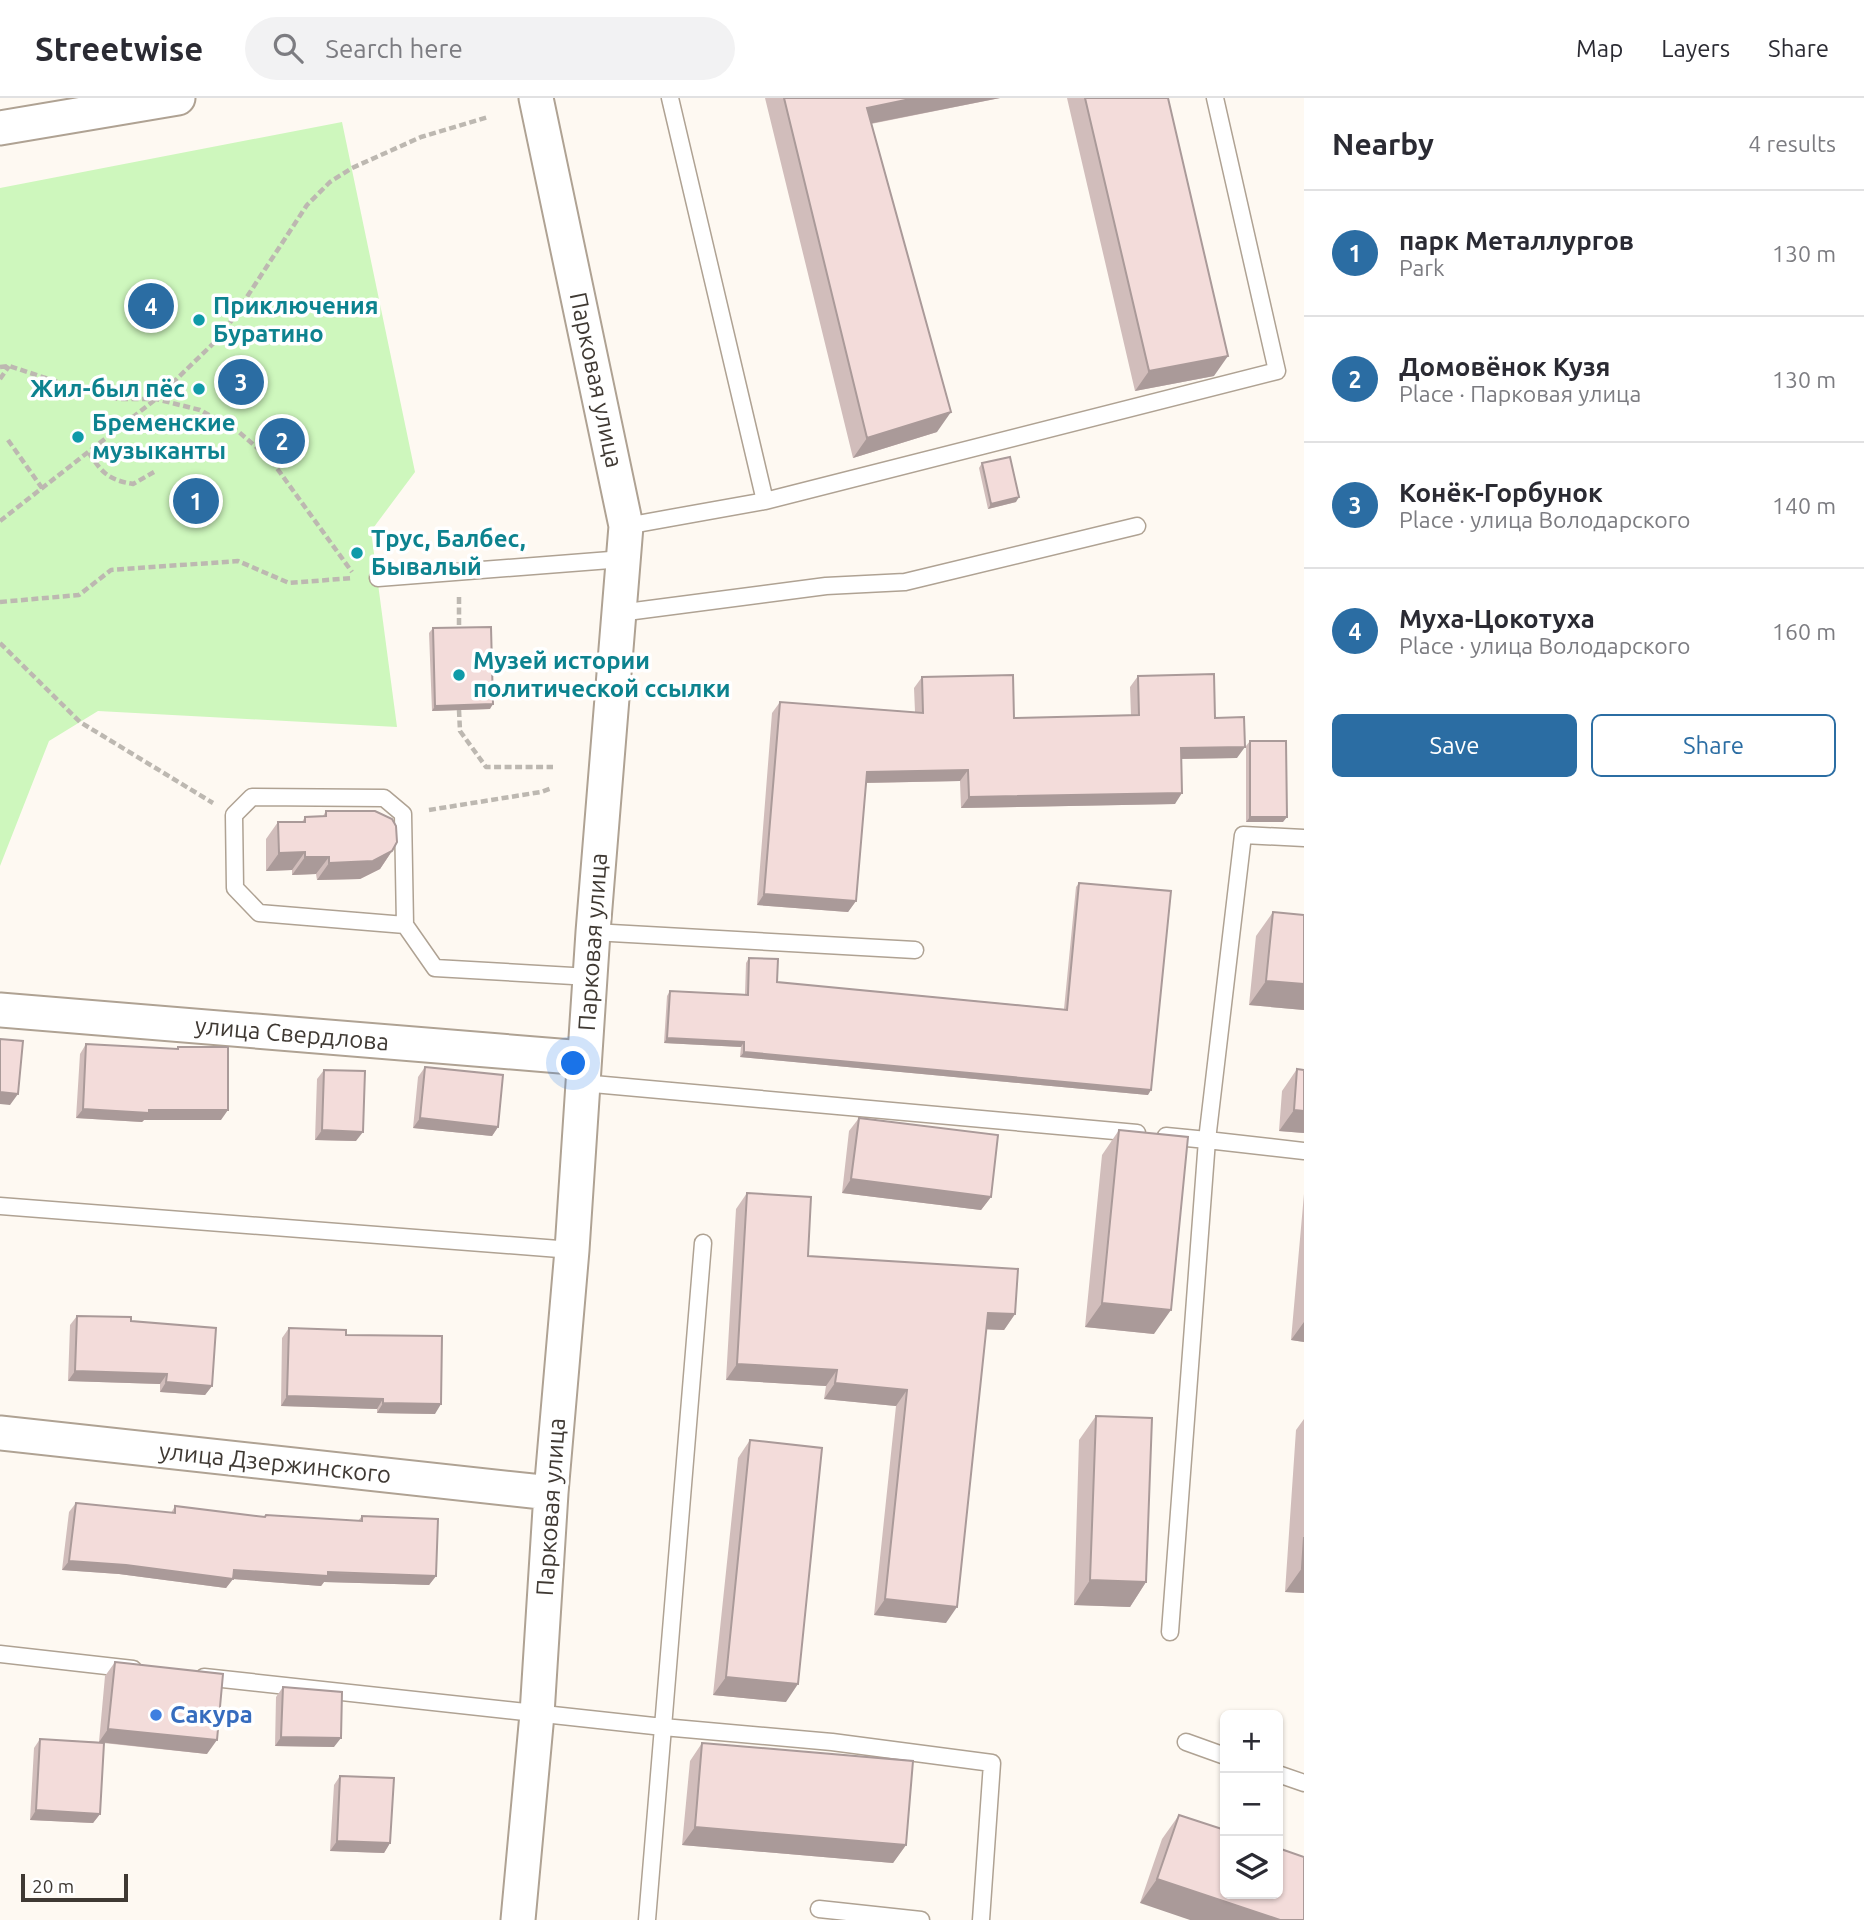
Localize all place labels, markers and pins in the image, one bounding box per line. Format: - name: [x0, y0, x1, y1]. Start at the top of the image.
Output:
- pin: 4: [128, 280, 174, 332]
- place label: Приключения Буратино: [213, 292, 378, 347]
- marker: Приключения Буратино: [191, 312, 207, 328]
- pin: 3: [218, 356, 264, 408]
- place label: Жил-был пёс: [30, 375, 185, 402]
- marker: Жил-был пёс: [191, 381, 207, 397]
- place label: Бременские музыканты: [92, 409, 236, 464]
- pin: 2: [259, 415, 305, 467]
- marker: Бременские музыканты: [70, 429, 86, 445]
- pin: 1: [173, 475, 219, 527]
- place label: Трус, Балбес, Бывалый: [371, 525, 526, 580]
- marker: Трус, Балбес, Бывалый: [349, 545, 365, 561]
- place label: Музей истории политической ссылки: [473, 647, 731, 702]
- marker: Музей истории политической ссылки: [451, 667, 467, 683]
- place label: Сакура: [170, 1701, 253, 1728]
- marker: Сакура: [148, 1707, 164, 1723]

